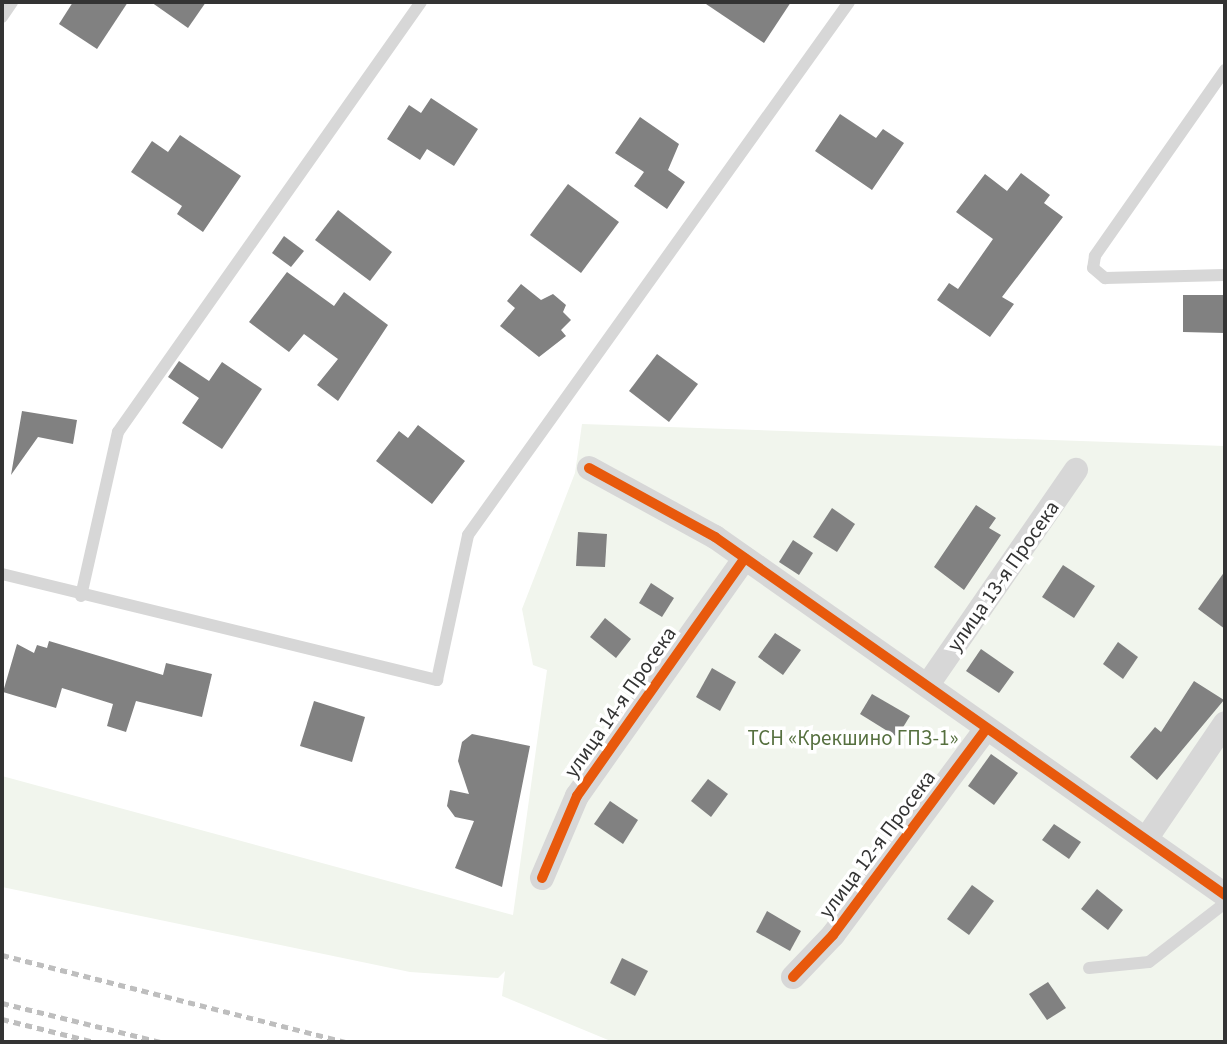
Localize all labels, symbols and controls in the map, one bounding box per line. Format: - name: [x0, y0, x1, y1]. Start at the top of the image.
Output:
- street label: улица 13-я Просека: [942, 496, 1064, 656]
- street label: улица 14-я Просека: [559, 622, 681, 782]
- park label: ТСН «Крекшино ГПЗ-1»: [748, 725, 958, 751]
- street label: улица 12-я Просека: [813, 765, 941, 923]

